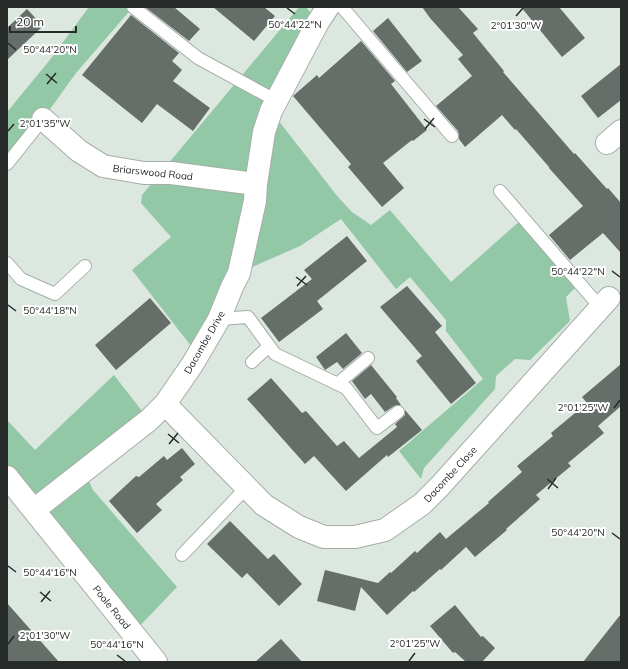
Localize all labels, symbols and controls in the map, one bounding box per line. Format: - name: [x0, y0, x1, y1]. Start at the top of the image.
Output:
- scale bar: [10, 8, 76, 34]
- text: 20 m: [16, 14, 44, 29]
- text: 50°44'22"N: [268, 18, 322, 31]
- text: 2°01'30"W: [491, 19, 541, 32]
- text: 50°44'20"N: [23, 43, 77, 56]
- text: 2°01'35"W: [20, 117, 70, 130]
- street label: Briarswood Road: [112, 162, 194, 183]
- text: 50°44'22"N: [551, 265, 605, 278]
- text: 50°44'18"N: [23, 304, 77, 317]
- street label: Dacombe Drive: [181, 308, 228, 376]
- text: 2°01'25"W: [558, 401, 608, 414]
- street label: Dacombe Close: [421, 444, 480, 505]
- text: 50°44'20"N: [551, 526, 605, 539]
- text: 50°44'16"N: [23, 566, 77, 579]
- street label: Poole Road: [90, 583, 133, 632]
- text: 2°01'30"W: [20, 629, 70, 642]
- text: 2°01'25"W: [390, 637, 440, 650]
- text: 50°44'16"N: [90, 638, 144, 651]

